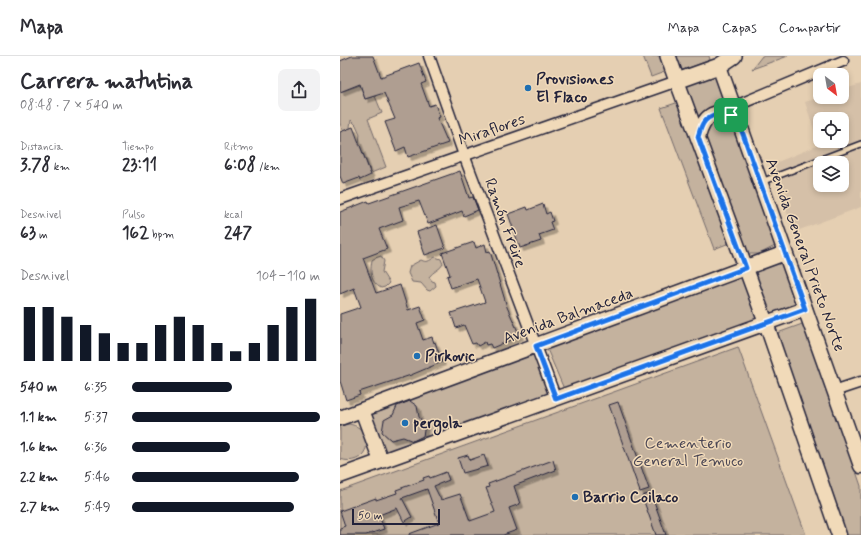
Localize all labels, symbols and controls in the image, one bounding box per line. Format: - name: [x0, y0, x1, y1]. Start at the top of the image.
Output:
- text: Mapa: [20, 15, 63, 40]
- text: Mapa: [668, 19, 700, 37]
- text: Capas: [722, 19, 757, 37]
- text: Compartir: [779, 19, 841, 37]
- text: Carrera matutina: [20, 68, 193, 96]
- north arrow: [813, 68, 849, 104]
- map controls: [813, 68, 849, 192]
- button: share: [278, 69, 320, 111]
- place label: Provisiones El Flaco: [536, 69, 615, 108]
- marker: Provisiones El Flaco: [523, 83, 533, 93]
- text: 08:48 · 7 × 540 m: [20, 97, 123, 114]
- pin: [714, 98, 748, 132]
- icon: arrive: [720, 104, 742, 126]
- street label: Miraflores: [456, 109, 528, 151]
- button: locate: [813, 112, 849, 148]
- text: Distancia: [20, 140, 63, 154]
- text: Tiempo: [122, 140, 154, 154]
- text: Ritmo: [224, 140, 253, 154]
- text: 3.78: [20, 154, 51, 176]
- text: 23:11: [122, 154, 157, 176]
- text: 6:08: [224, 154, 256, 176]
- street label: Avenida General Prieto Norte: [760, 155, 850, 355]
- button: layers: [813, 156, 849, 192]
- text: km: [51, 160, 70, 174]
- text: /km: [256, 160, 280, 174]
- street label: Ramón Freire: [479, 175, 531, 271]
- text: Desnivel: [20, 208, 62, 222]
- text: Pulso: [122, 208, 145, 222]
- text: kcal: [224, 208, 242, 222]
- text: 63: [20, 222, 36, 244]
- text: 162: [122, 222, 149, 244]
- text: 247: [224, 222, 252, 244]
- text: m: [36, 228, 48, 242]
- text: bpm: [149, 228, 174, 242]
- text: Desnivel: [20, 268, 69, 285]
- text: 104–110 m: [256, 268, 320, 285]
- street label: Avenida Balmaceda: [500, 283, 636, 349]
- place label: Pirkovic: [425, 346, 475, 367]
- marker: Pirkovic: [412, 351, 422, 361]
- text: 540 m: [20, 379, 57, 396]
- text: 6:35: [84, 379, 107, 396]
- text: 1.1 km: [20, 409, 57, 426]
- text: 5:37: [84, 409, 108, 426]
- place label: pergola: [413, 413, 462, 436]
- marker: pergola: [400, 418, 410, 428]
- park label: Cementerio General Temuco: [633, 433, 743, 472]
- text: 1.6 km: [20, 439, 58, 456]
- text: 6:36: [84, 439, 107, 456]
- text: 2.2 km: [20, 469, 58, 486]
- text: 5:46: [84, 469, 110, 486]
- place label: Barrio Coilaco: [583, 487, 678, 508]
- marker: Barrio Coilaco: [570, 492, 580, 502]
- text: 2.7 km: [20, 499, 59, 516]
- text: 5:49: [84, 499, 111, 516]
- scale bar: [352, 507, 440, 526]
- text: 50 m: [358, 509, 383, 523]

